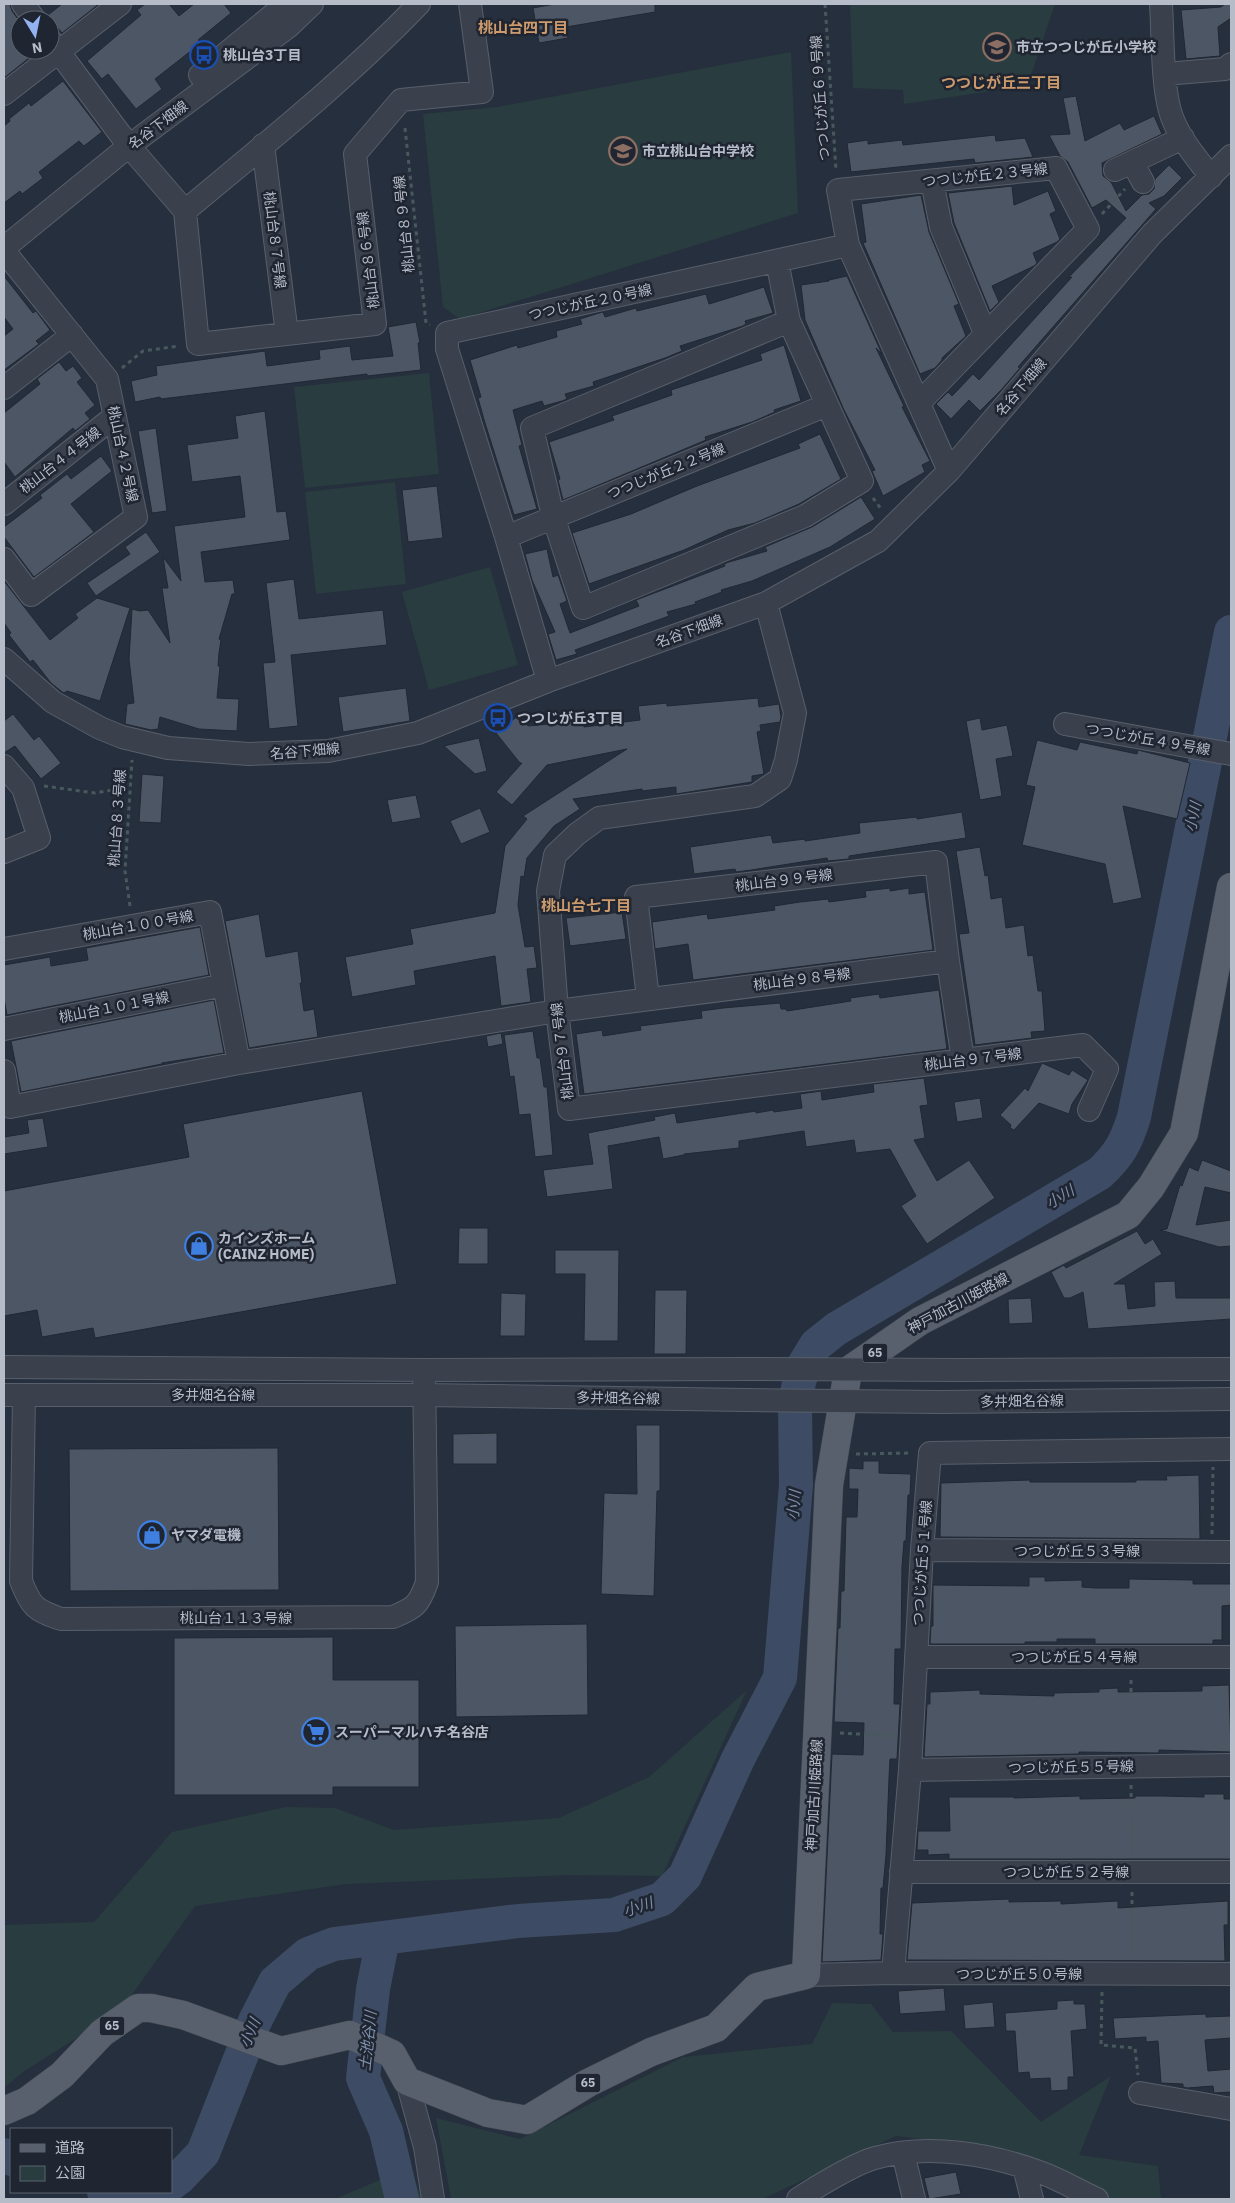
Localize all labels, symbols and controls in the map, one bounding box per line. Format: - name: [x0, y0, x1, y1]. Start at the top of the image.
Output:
- north arrow: [10, 10, 60, 60]
- district label: 桃山台四丁目: [478, 18, 568, 37]
- school or university icon: 市立つつじが丘小学校: [982, 32, 1012, 62]
- street label: つつじが丘６９号線: [807, 35, 833, 161]
- text: N: [31, 38, 44, 58]
- place label: 市立つつじが丘小学校: [1016, 38, 1156, 56]
- bus stop icon: 桃山台3丁目: [189, 40, 219, 70]
- place label: 桃山台3丁目: [223, 46, 301, 64]
- district label: つつじが丘三丁目: [941, 73, 1061, 92]
- street label: 名谷下畑線: [125, 97, 191, 153]
- school or university icon: 市立桃山台中学校: [608, 136, 638, 166]
- place label: 市立桃山台中学校: [642, 142, 754, 160]
- street label: つつじが丘２３号線: [921, 159, 1049, 191]
- street label: 桃山台８９号線: [390, 174, 418, 274]
- street label: 桃山台８７号線: [260, 190, 290, 290]
- street label: 桃山台８６号線: [353, 210, 383, 310]
- street label: つつじが丘２０号線: [527, 280, 653, 324]
- street label: 名谷下畑線: [992, 354, 1050, 420]
- street label: 桃山台４２号線: [104, 404, 142, 504]
- street label: 桃山台４４号線: [16, 423, 104, 497]
- street label: つつじが丘２２号線: [604, 439, 728, 503]
- street label: 名谷下畑線: [653, 611, 725, 651]
- bus stop icon: つつじが丘3丁目: [483, 703, 513, 733]
- place label: つつじが丘3丁目: [517, 709, 623, 727]
- street label: つつじが丘４９号線: [1084, 719, 1212, 759]
- street label: 名谷下畑線: [269, 739, 341, 763]
- street label: 桃山台８３号線: [105, 768, 129, 868]
- water label: 小川: [1180, 798, 1205, 834]
- street label: 桃山台９９号線: [734, 865, 834, 895]
- district label: 桃山台七丁目: [541, 896, 631, 915]
- street label: 桃山台１００号線: [81, 906, 195, 944]
- street label: 桃山台９８号線: [752, 964, 852, 994]
- street label: 桃山台１０１号線: [57, 987, 171, 1027]
- street label: 桃山台９７号線: [547, 1001, 577, 1101]
- street label: 桃山台９７号線: [923, 1044, 1023, 1074]
- water label: 小川: [1042, 1180, 1079, 1212]
- place label: カインズホーム (CAINZ HOME): [218, 1229, 315, 1263]
- shop icon: カインズホーム (CAINZ HOME): [184, 1231, 214, 1261]
- street label: 神戸加古川姫路線: [904, 1269, 1012, 1337]
- road number: 65: [862, 1344, 888, 1362]
- street label: 多井畑名谷線: [171, 1386, 255, 1404]
- street label: 多井畑名谷線: [576, 1388, 660, 1408]
- street label: 多井畑名谷線: [980, 1391, 1064, 1411]
- water label: 小川: [783, 1487, 804, 1521]
- street label: つつじが丘５１号線: [909, 1500, 935, 1626]
- shop icon: ヤマダ電機: [137, 1520, 167, 1550]
- place label: ヤマダ電機: [171, 1526, 241, 1544]
- street label: つつじが丘５３号線: [1014, 1542, 1140, 1560]
- street label: 桃山台１１３号線: [180, 1609, 292, 1627]
- street label: つつじが丘５４号線: [1011, 1648, 1137, 1666]
- supermarket icon: スーパーマルハチ名谷店: [301, 1717, 331, 1747]
- place label: スーパーマルハチ名谷店: [335, 1723, 489, 1741]
- street label: 神戸加古川姫路線: [802, 1739, 826, 1851]
- street label: つつじが丘５５号線: [1008, 1757, 1134, 1777]
- street label: つつじが丘５２号線: [1003, 1863, 1129, 1881]
- water label: 小川: [621, 1892, 657, 1920]
- street label: つつじが丘５０号線: [956, 1965, 1082, 1983]
- water label: 土池谷川: [355, 2008, 380, 2072]
- water label: 小川: [235, 2013, 265, 2050]
- road number: 65: [100, 2016, 124, 2035]
- road number: 65: [576, 2074, 600, 2092]
- legend: [10, 2128, 172, 2193]
- text: 道路: [55, 2138, 85, 2157]
- text: 公園: [55, 2163, 85, 2182]

